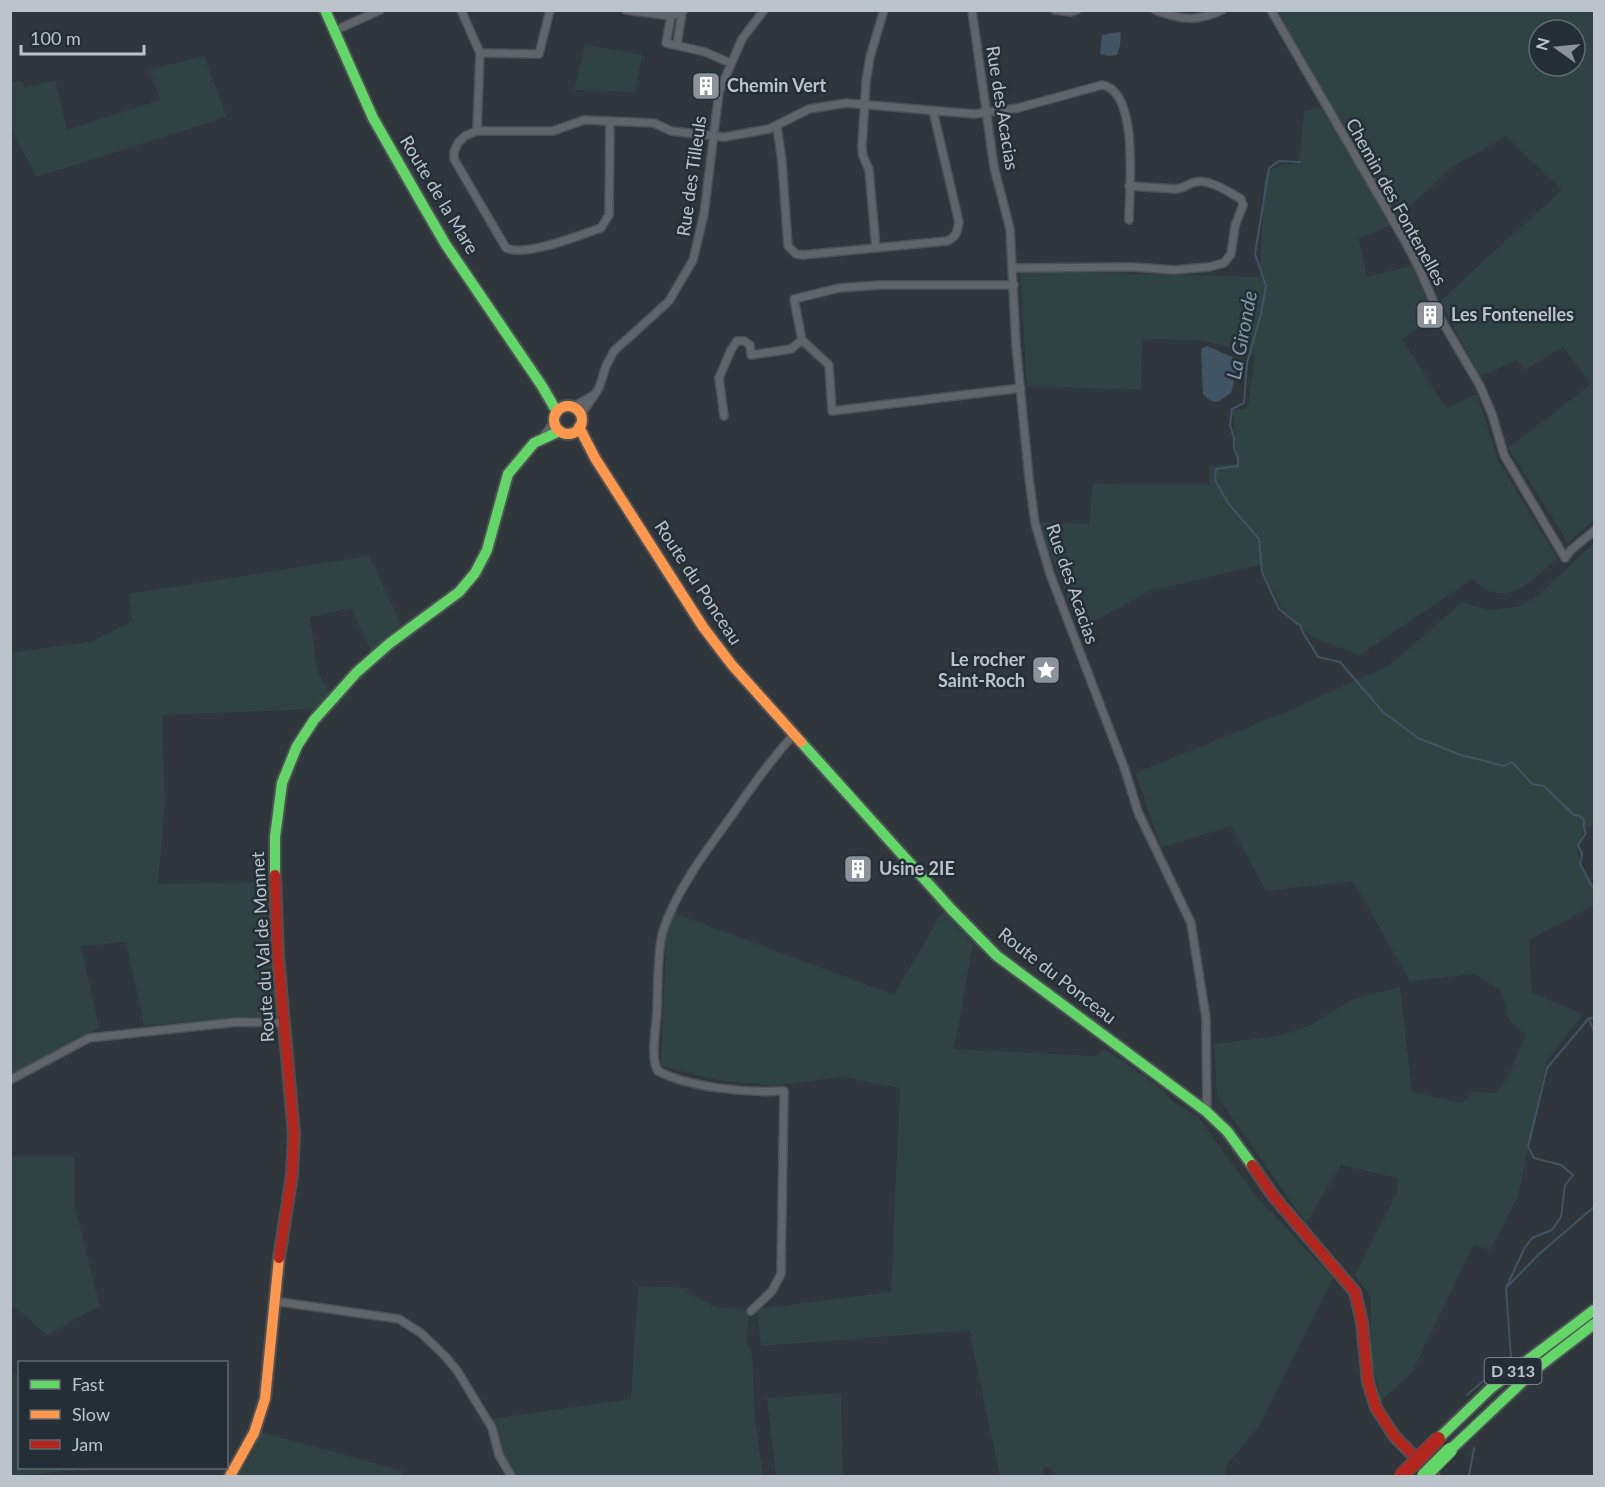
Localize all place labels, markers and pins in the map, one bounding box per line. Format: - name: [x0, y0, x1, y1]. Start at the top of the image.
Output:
- building icon: Chemin Vert: [690, 70, 722, 102]
- place label: Chemin Vert: [727, 74, 827, 96]
- building icon: Les Fontenelles: [1414, 299, 1446, 331]
- place label: Les Fontenelles: [1451, 303, 1574, 325]
- place label: Le rocher Saint-Roch: [938, 648, 1025, 691]
- place icon: Le rocher Saint-Roch: [1030, 654, 1062, 686]
- building icon: Usine 2IE: [842, 853, 874, 885]
- place label: Usine 2IE: [879, 857, 955, 879]

